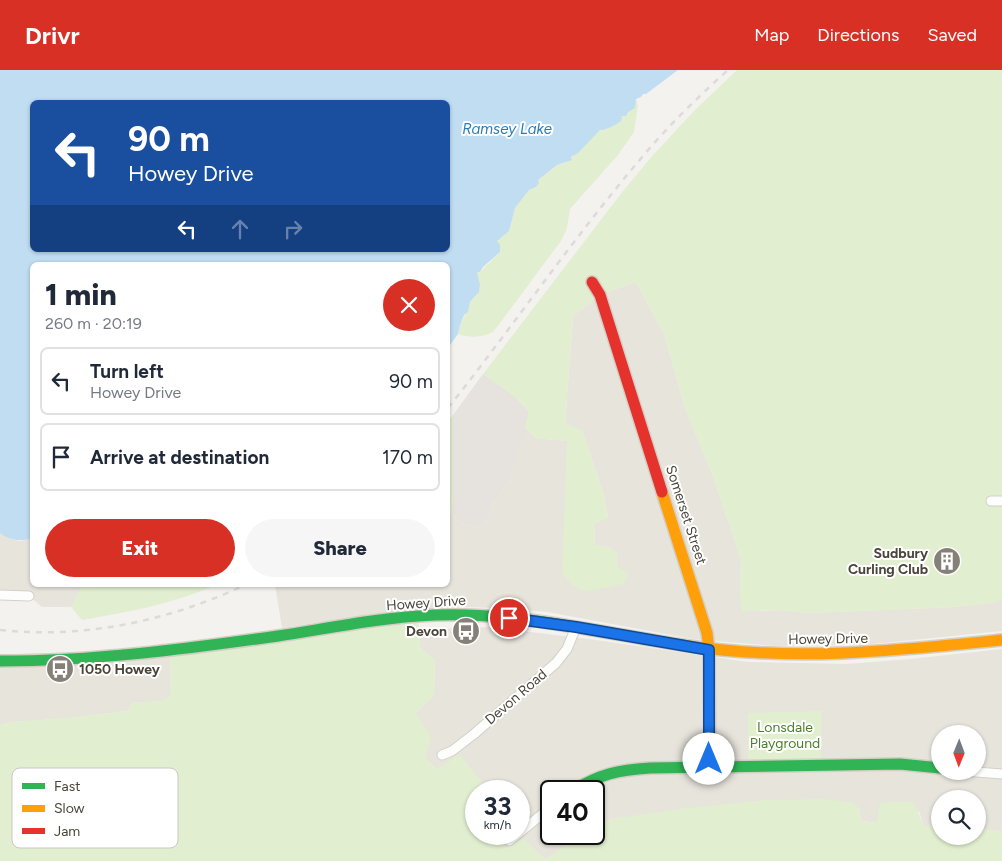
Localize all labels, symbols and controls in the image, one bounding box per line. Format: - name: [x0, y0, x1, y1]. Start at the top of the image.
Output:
- text: Drivr: [25, 21, 80, 50]
- text: Map: [754, 24, 789, 46]
- text: Directions: [817, 24, 899, 46]
- text: Saved: [927, 24, 977, 46]
- text: 90 m: [128, 118, 210, 160]
- icon: left: [45, 120, 110, 185]
- water label: Ramsey Lake: [462, 120, 552, 138]
- text: Howey Drive: [128, 160, 254, 187]
- icon: left: [173, 215, 201, 243]
- icon: ahead: [226, 215, 254, 243]
- icon: right: [279, 215, 307, 243]
- text: 1 min: [45, 276, 117, 313]
- button: close: [383, 279, 435, 331]
- text: 260 m · 20:19: [45, 314, 142, 333]
- text: Turn left: [90, 360, 164, 383]
- icon: left: [47, 367, 75, 395]
- text: 90 m: [389, 370, 433, 393]
- text: Howey Drive: [90, 383, 181, 402]
- icon: arrive: [47, 443, 75, 471]
- text: Arrive at destination: [90, 446, 269, 469]
- text: 170 m: [382, 446, 433, 469]
- street label: Somerset Street: [662, 463, 710, 567]
- button: Exit: [45, 519, 235, 577]
- button: Share: [245, 519, 435, 577]
- place label: Sudbury Curling Club: [848, 545, 929, 578]
- building icon: Sudbury Curling Club: [932, 546, 962, 576]
- street label: Howey Drive: [386, 592, 467, 614]
- pin: [488, 597, 530, 639]
- icon: arrive: [495, 604, 523, 632]
- bus stop icon: Devon: [451, 616, 481, 646]
- place label: Devon: [406, 623, 447, 640]
- street label: Howey Drive: [788, 630, 868, 648]
- bus stop icon: 1050 Howey: [45, 654, 75, 684]
- place label: 1050 Howey: [79, 661, 161, 678]
- street label: Devon Road: [482, 666, 550, 728]
- park label: Lonsdale Playground: [750, 719, 820, 752]
- north arrow: [931, 725, 986, 780]
- map controls: [931, 725, 986, 845]
- position arrow: [682, 732, 734, 784]
- legend: [12, 768, 178, 848]
- text: Fast: [54, 778, 80, 795]
- speed limit sign: 40: [540, 780, 605, 845]
- button: search: [931, 790, 986, 845]
- text: 33: [484, 791, 511, 821]
- text: Slow: [54, 800, 85, 817]
- text: km/h: [484, 818, 511, 832]
- text: Jam: [54, 823, 80, 840]

